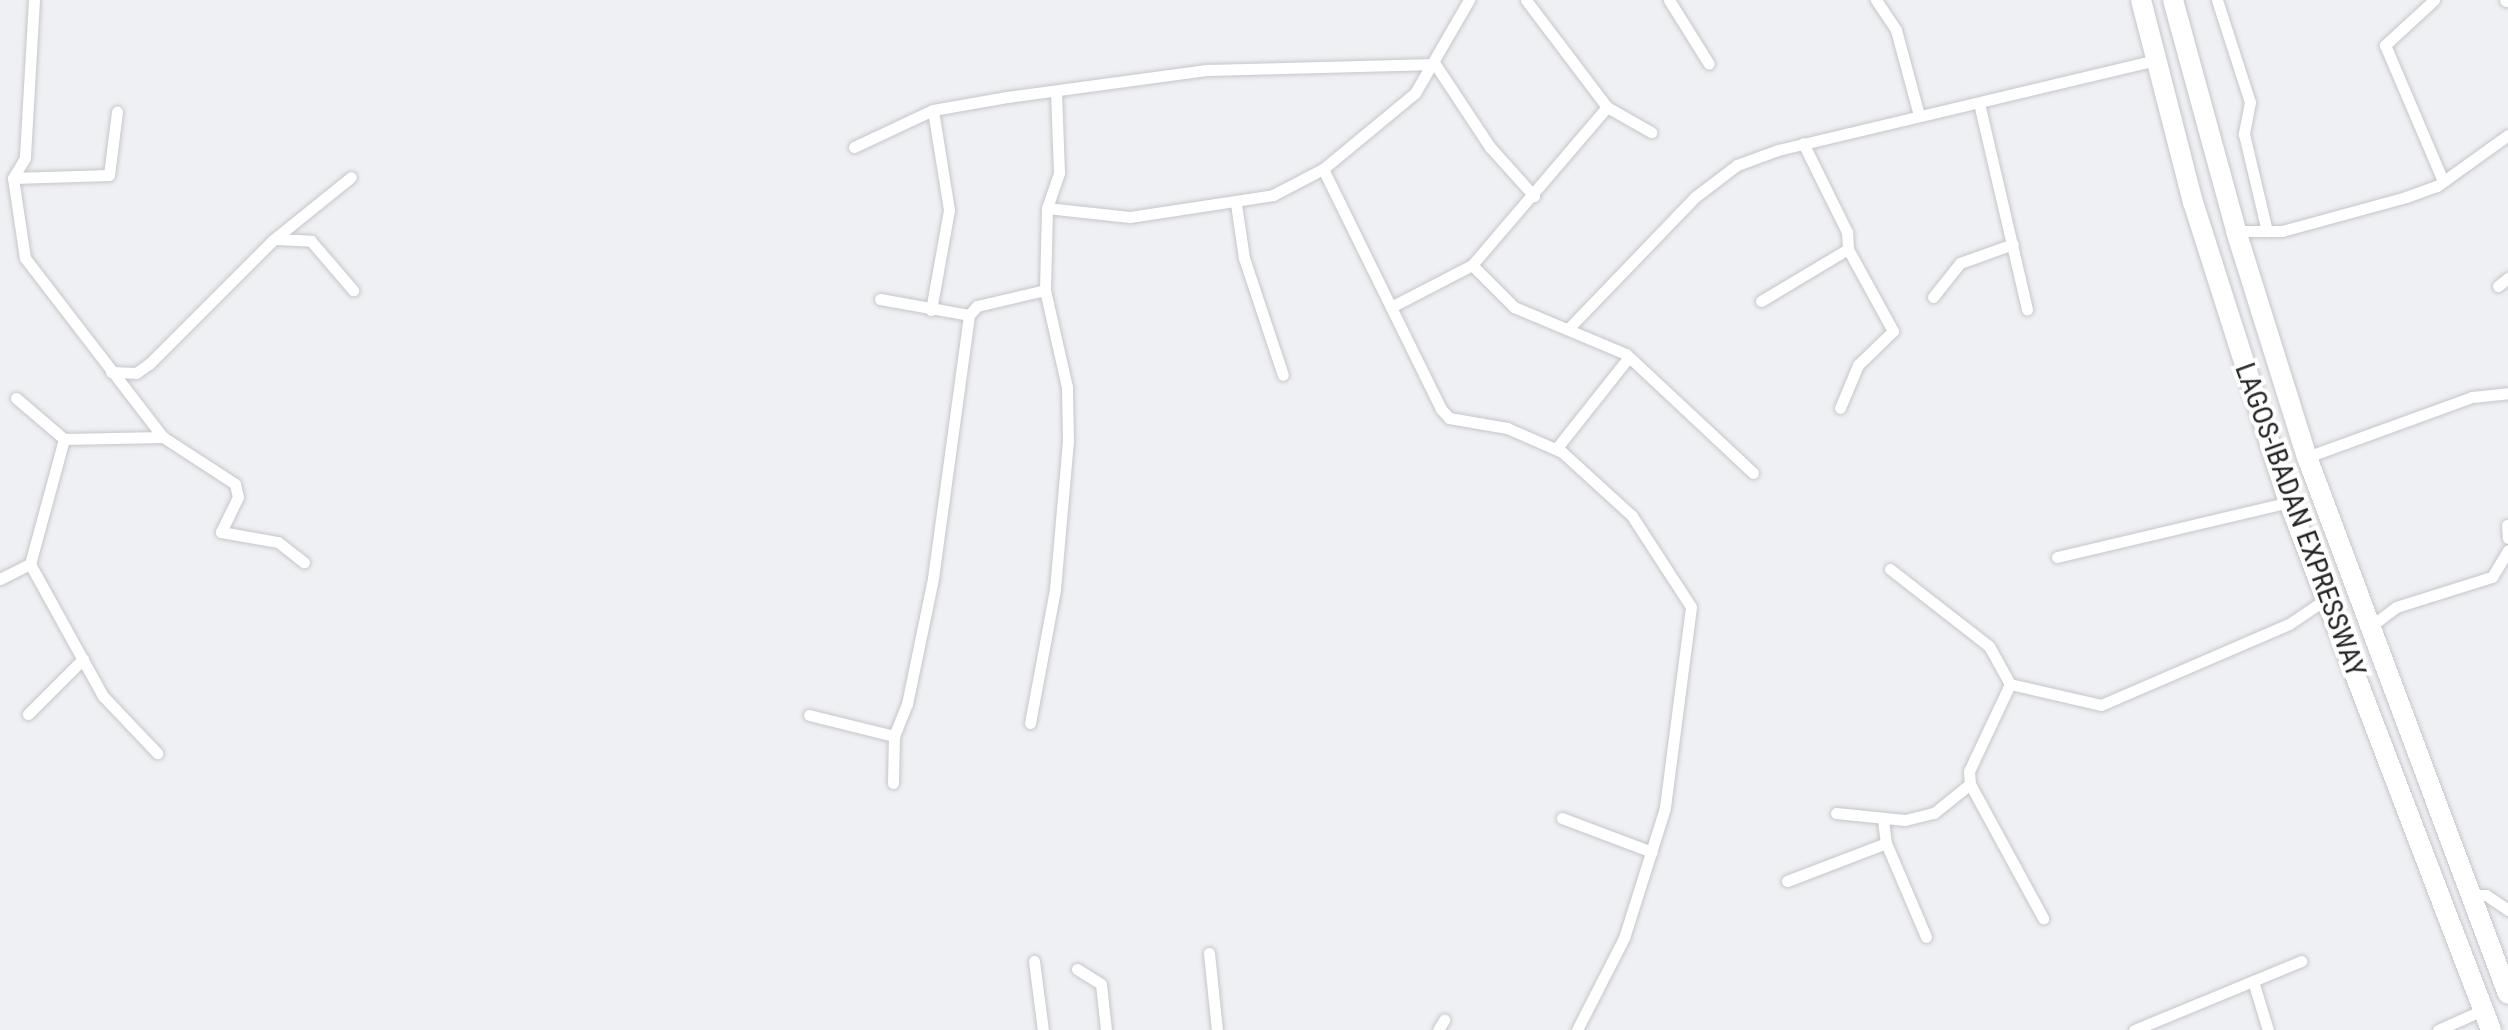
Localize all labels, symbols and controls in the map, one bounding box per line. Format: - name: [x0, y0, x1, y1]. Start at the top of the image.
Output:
- street label: LAGOS-IBADAN EXPRESSWAY: [2228, 359, 2372, 681]

